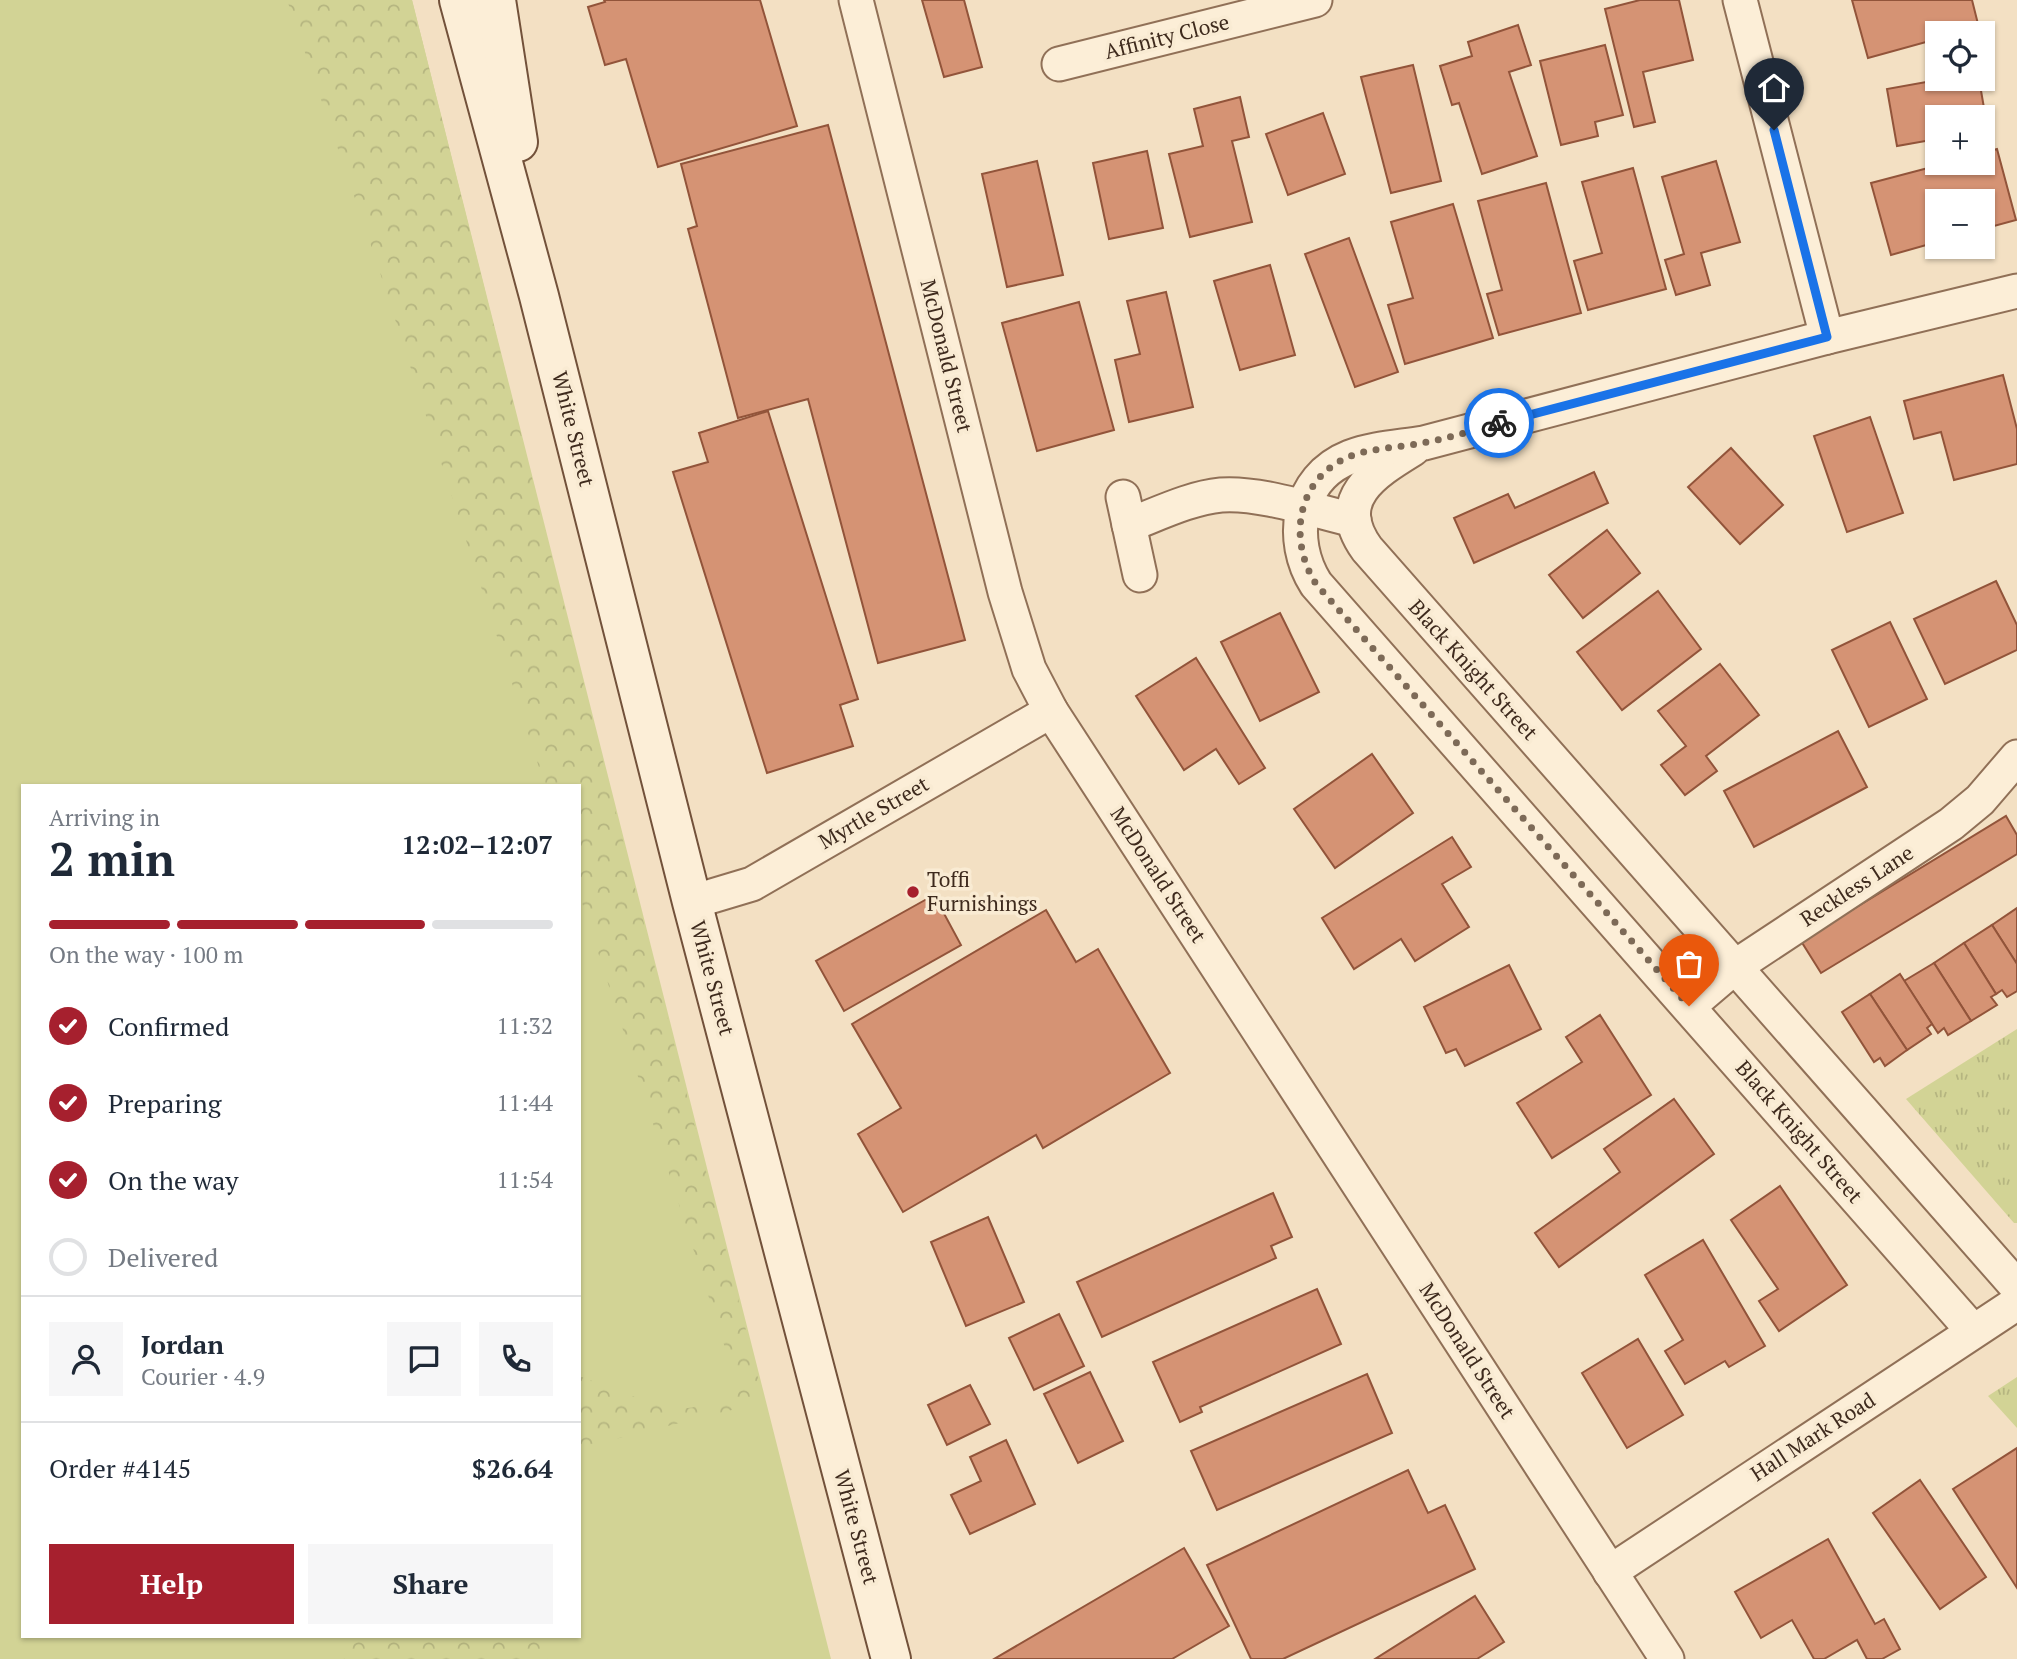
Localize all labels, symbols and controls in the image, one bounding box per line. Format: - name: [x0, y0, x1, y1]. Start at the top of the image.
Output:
- street label: Affinity Close: [1102, 7, 1232, 65]
- map controls: [1925, 21, 1995, 259]
- button: locate: [1925, 21, 1995, 91]
- pin: [1744, 58, 1804, 130]
- icon: home: [1755, 69, 1793, 107]
- button: +: [1925, 105, 1995, 175]
- button: −: [1925, 189, 1995, 259]
- street label: McDonald Street: [914, 276, 980, 435]
- street label: White Street: [546, 368, 602, 489]
- courier: [1464, 388, 1534, 458]
- icon: bike: [1480, 404, 1518, 442]
- street label: Black Knight Street: [1403, 593, 1545, 746]
- street label: Myrtle Street: [813, 769, 934, 855]
- street label: McDonald Street: [1104, 801, 1213, 948]
- text: Arriving in: [49, 802, 160, 833]
- text: 12:02–12:07: [401, 827, 553, 861]
- text: 2 min: [49, 828, 175, 889]
- street label: Reckless Lane: [1795, 838, 1918, 932]
- place label: Toffi Furnishings: [927, 865, 1038, 917]
- marker: Toffi Furnishings: [905, 884, 921, 900]
- street label: White Street: [684, 917, 742, 1038]
- pin: [1659, 934, 1719, 1006]
- text: On the way · 100 m: [49, 939, 243, 970]
- icon: bag: [1670, 945, 1708, 983]
- icon: check: [49, 1007, 87, 1045]
- text: Confirmed: [108, 1009, 229, 1043]
- text: 11:32: [496, 1010, 553, 1041]
- street label: Black Knight Street: [1730, 1054, 1870, 1209]
- icon: check: [49, 1084, 87, 1122]
- text: Preparing: [108, 1086, 221, 1120]
- text: 11:44: [496, 1087, 553, 1118]
- icon: check: [49, 1161, 87, 1199]
- text: On the way: [108, 1163, 239, 1197]
- text: 11:54: [496, 1164, 553, 1195]
- text: Delivered: [108, 1240, 218, 1274]
- street label: McDonald Street: [1413, 1277, 1522, 1424]
- button: person: [49, 1322, 123, 1396]
- button: chat: [387, 1322, 461, 1396]
- button: phone: [479, 1322, 553, 1396]
- text: Jordan: [141, 1327, 224, 1361]
- text: Courier · 4.9: [141, 1361, 265, 1392]
- street label: Hall Mark Road: [1745, 1385, 1880, 1487]
- text: Order #4145: [49, 1451, 191, 1485]
- text: $26.64: [472, 1451, 553, 1485]
- street label: White Street: [828, 1466, 886, 1587]
- button: Help: [49, 1544, 294, 1624]
- button: Share: [308, 1544, 553, 1624]

